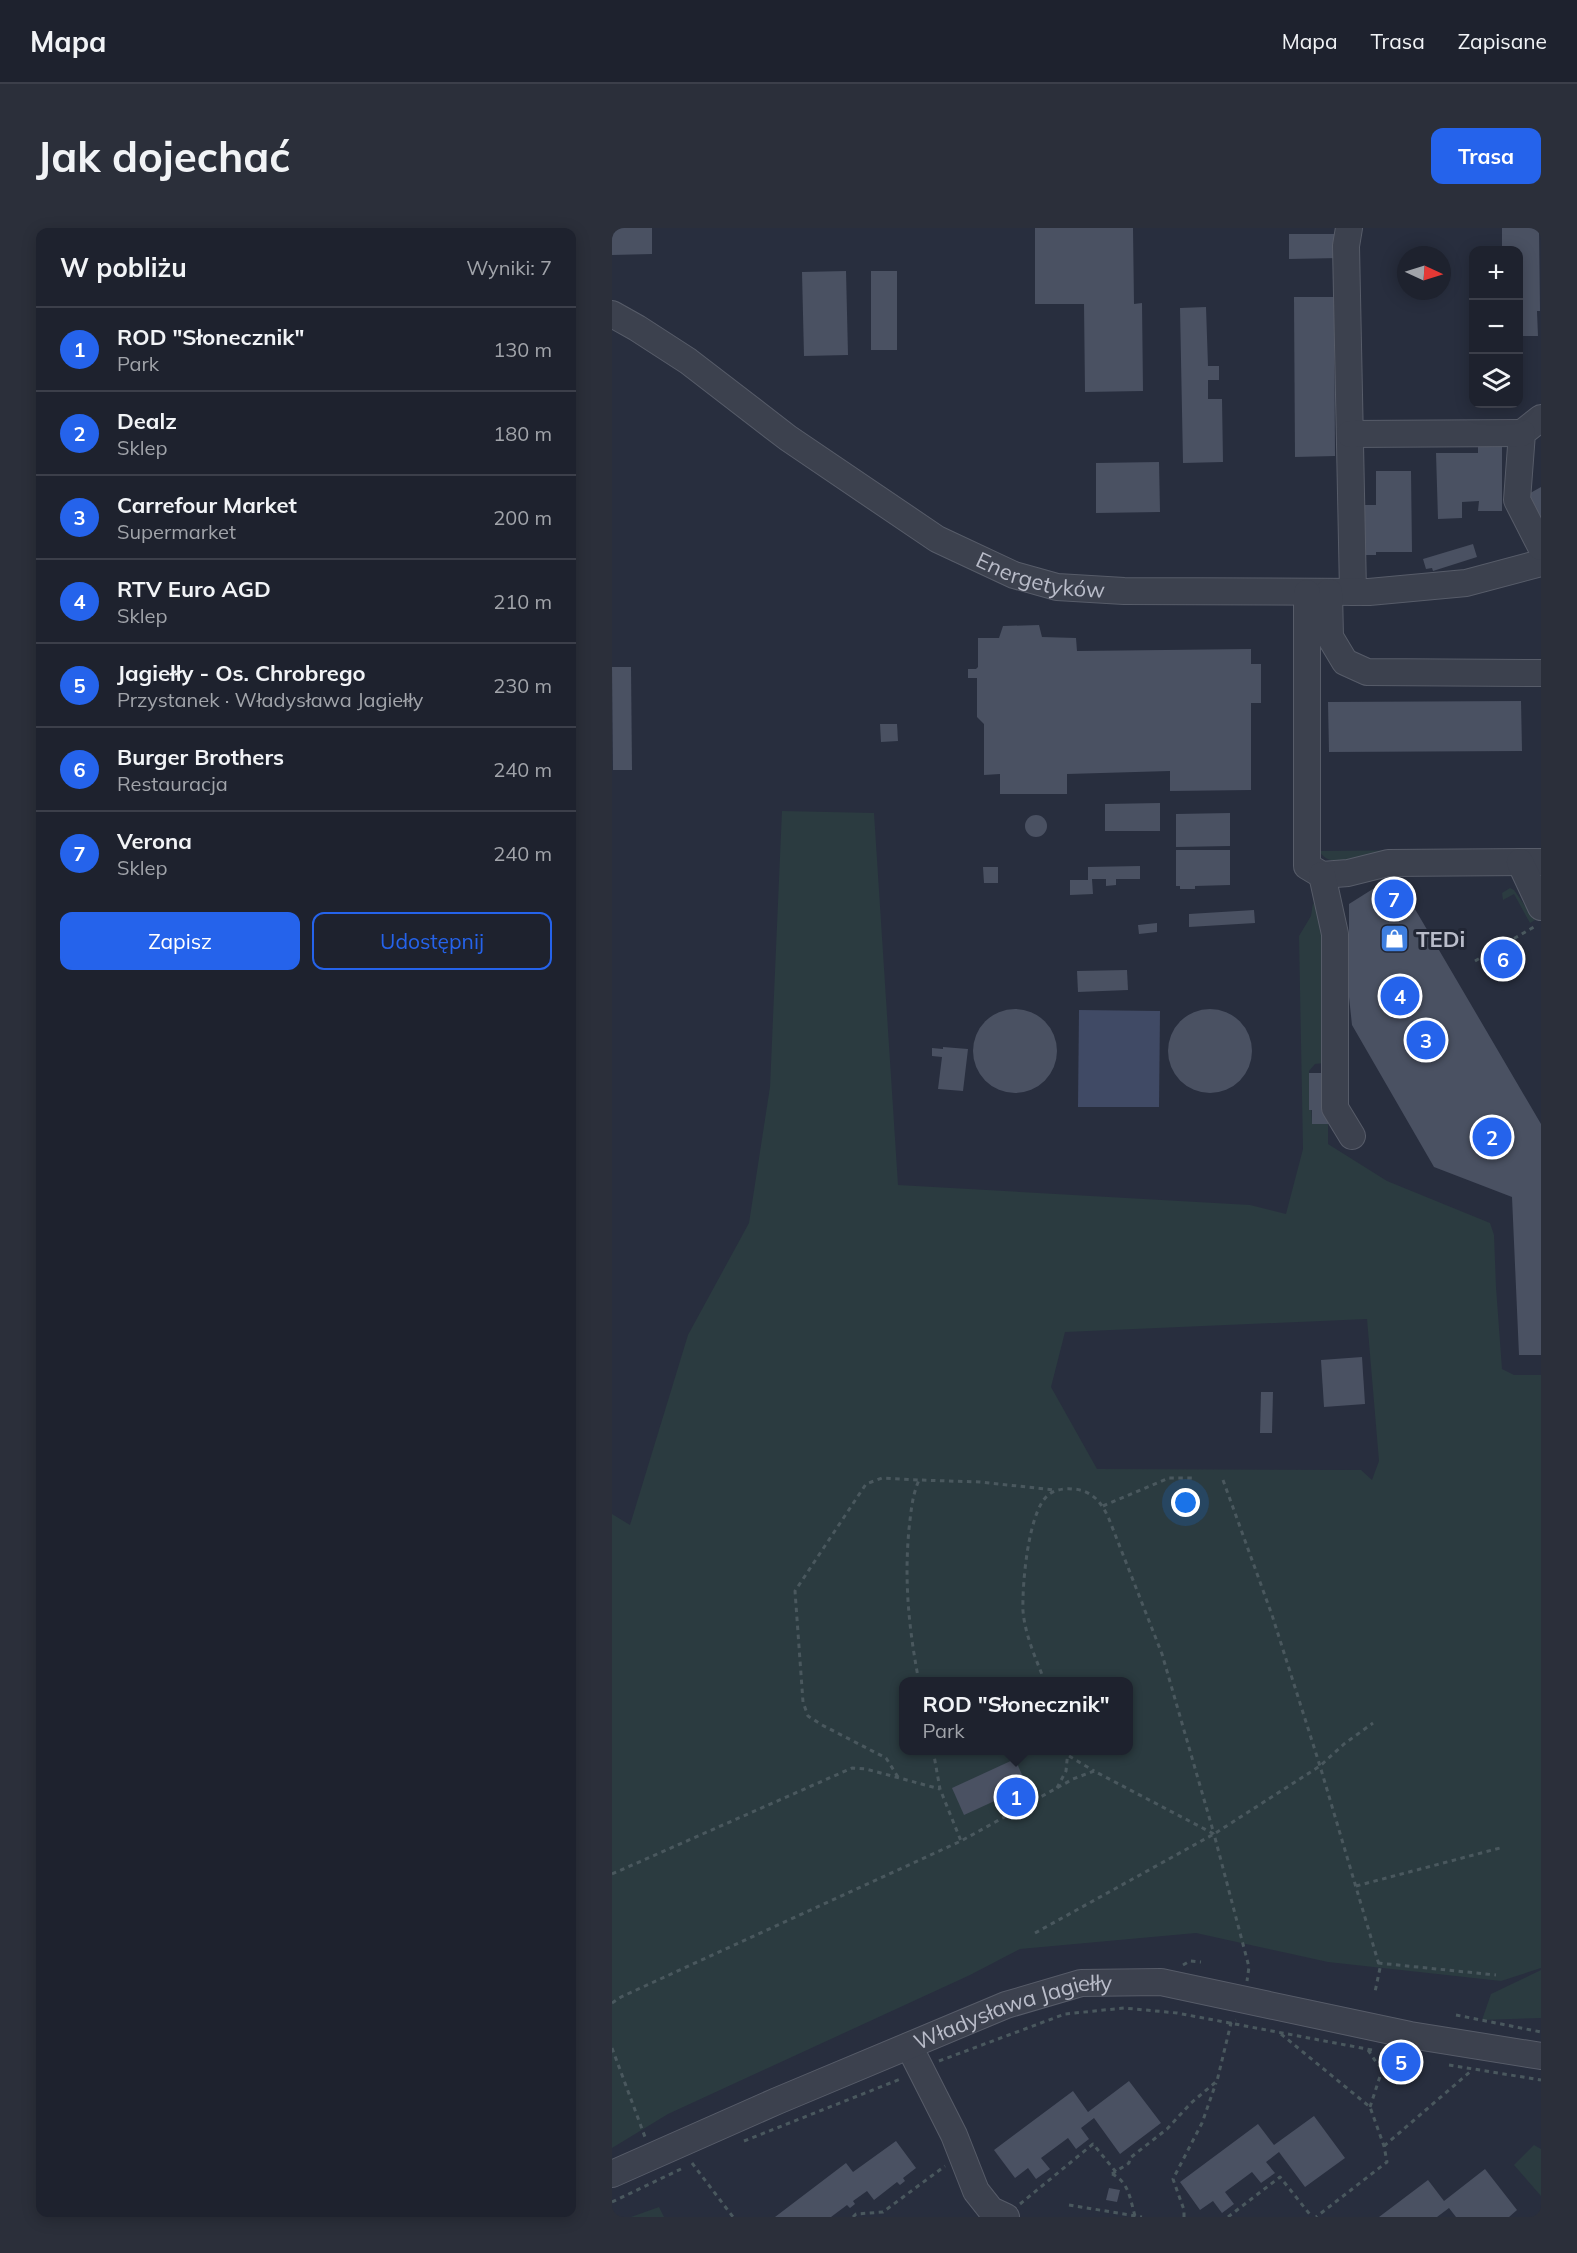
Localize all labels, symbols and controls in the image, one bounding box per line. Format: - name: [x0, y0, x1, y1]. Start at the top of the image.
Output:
- text: Mapa: [30, 24, 106, 59]
- text: Mapa: [1282, 28, 1338, 54]
- text: Trasa: [1371, 28, 1425, 54]
- text: Zapisane: [1458, 28, 1547, 54]
- button: Trasa: [1431, 128, 1541, 184]
- text: Jak dojechać: [36, 130, 291, 183]
- north arrow: [1397, 246, 1451, 300]
- map controls: [1469, 246, 1523, 408]
- button: +: [1469, 246, 1523, 300]
- text: W pobliżu: [60, 251, 187, 284]
- text: Wyniki: 7: [466, 255, 552, 280]
- button: −: [1469, 300, 1523, 354]
- text: ROD "Słonecznik": [117, 323, 304, 351]
- text: 1: [74, 337, 86, 362]
- text: 130 m: [493, 337, 552, 362]
- text: Park: [117, 351, 159, 376]
- button: layers: [1469, 354, 1523, 408]
- text: Dealz: [117, 407, 177, 435]
- text: 2: [74, 421, 86, 446]
- text: 180 m: [493, 421, 552, 446]
- text: Sklep: [117, 435, 167, 460]
- text: Carrefour Market: [117, 491, 297, 519]
- text: 3: [74, 505, 86, 530]
- text: 200 m: [493, 505, 552, 530]
- text: Supermarket: [117, 519, 236, 544]
- street label: Energetyków: [972, 545, 1106, 604]
- text: RTV Euro AGD: [117, 575, 271, 603]
- text: 4: [74, 589, 86, 614]
- text: 210 m: [493, 589, 552, 614]
- text: Sklep: [117, 603, 167, 628]
- text: Jagiełły - Os. Chrobrego: [117, 659, 366, 687]
- text: 5: [74, 673, 86, 698]
- text: 230 m: [493, 673, 552, 698]
- text: Przystanek · Władysława Jagiełły: [117, 687, 423, 712]
- text: Burger Brothers: [117, 743, 284, 771]
- text: 6: [74, 757, 86, 782]
- text: 240 m: [493, 757, 552, 782]
- text: Restauracja: [117, 771, 228, 796]
- text: Verona: [117, 827, 192, 855]
- text: 7: [74, 841, 86, 866]
- text: 240 m: [493, 841, 552, 866]
- text: Sklep: [117, 855, 167, 880]
- pin: 7: [1374, 876, 1414, 922]
- button: Zapisz: [60, 912, 300, 970]
- button: Udostępnij: [312, 912, 552, 970]
- shop icon: TEDi: [1379, 923, 1411, 955]
- place label: TEDi: [1416, 925, 1465, 953]
- pin: 6: [1484, 936, 1522, 982]
- pin: 4: [1380, 974, 1420, 1018]
- pin: 3: [1406, 1018, 1446, 1062]
- pin: 2: [1472, 1114, 1512, 1160]
- your location: [1171, 1488, 1200, 1517]
- popup: [899, 1677, 1133, 1755]
- text: ROD "Słonecznik": [922, 1690, 1110, 1718]
- text: Park: [922, 1718, 964, 1743]
- pin: 1: [996, 1774, 1036, 1820]
- street label: Władysława Jagiełły: [910, 1969, 1113, 2056]
- pin: 5: [1382, 2040, 1420, 2084]

